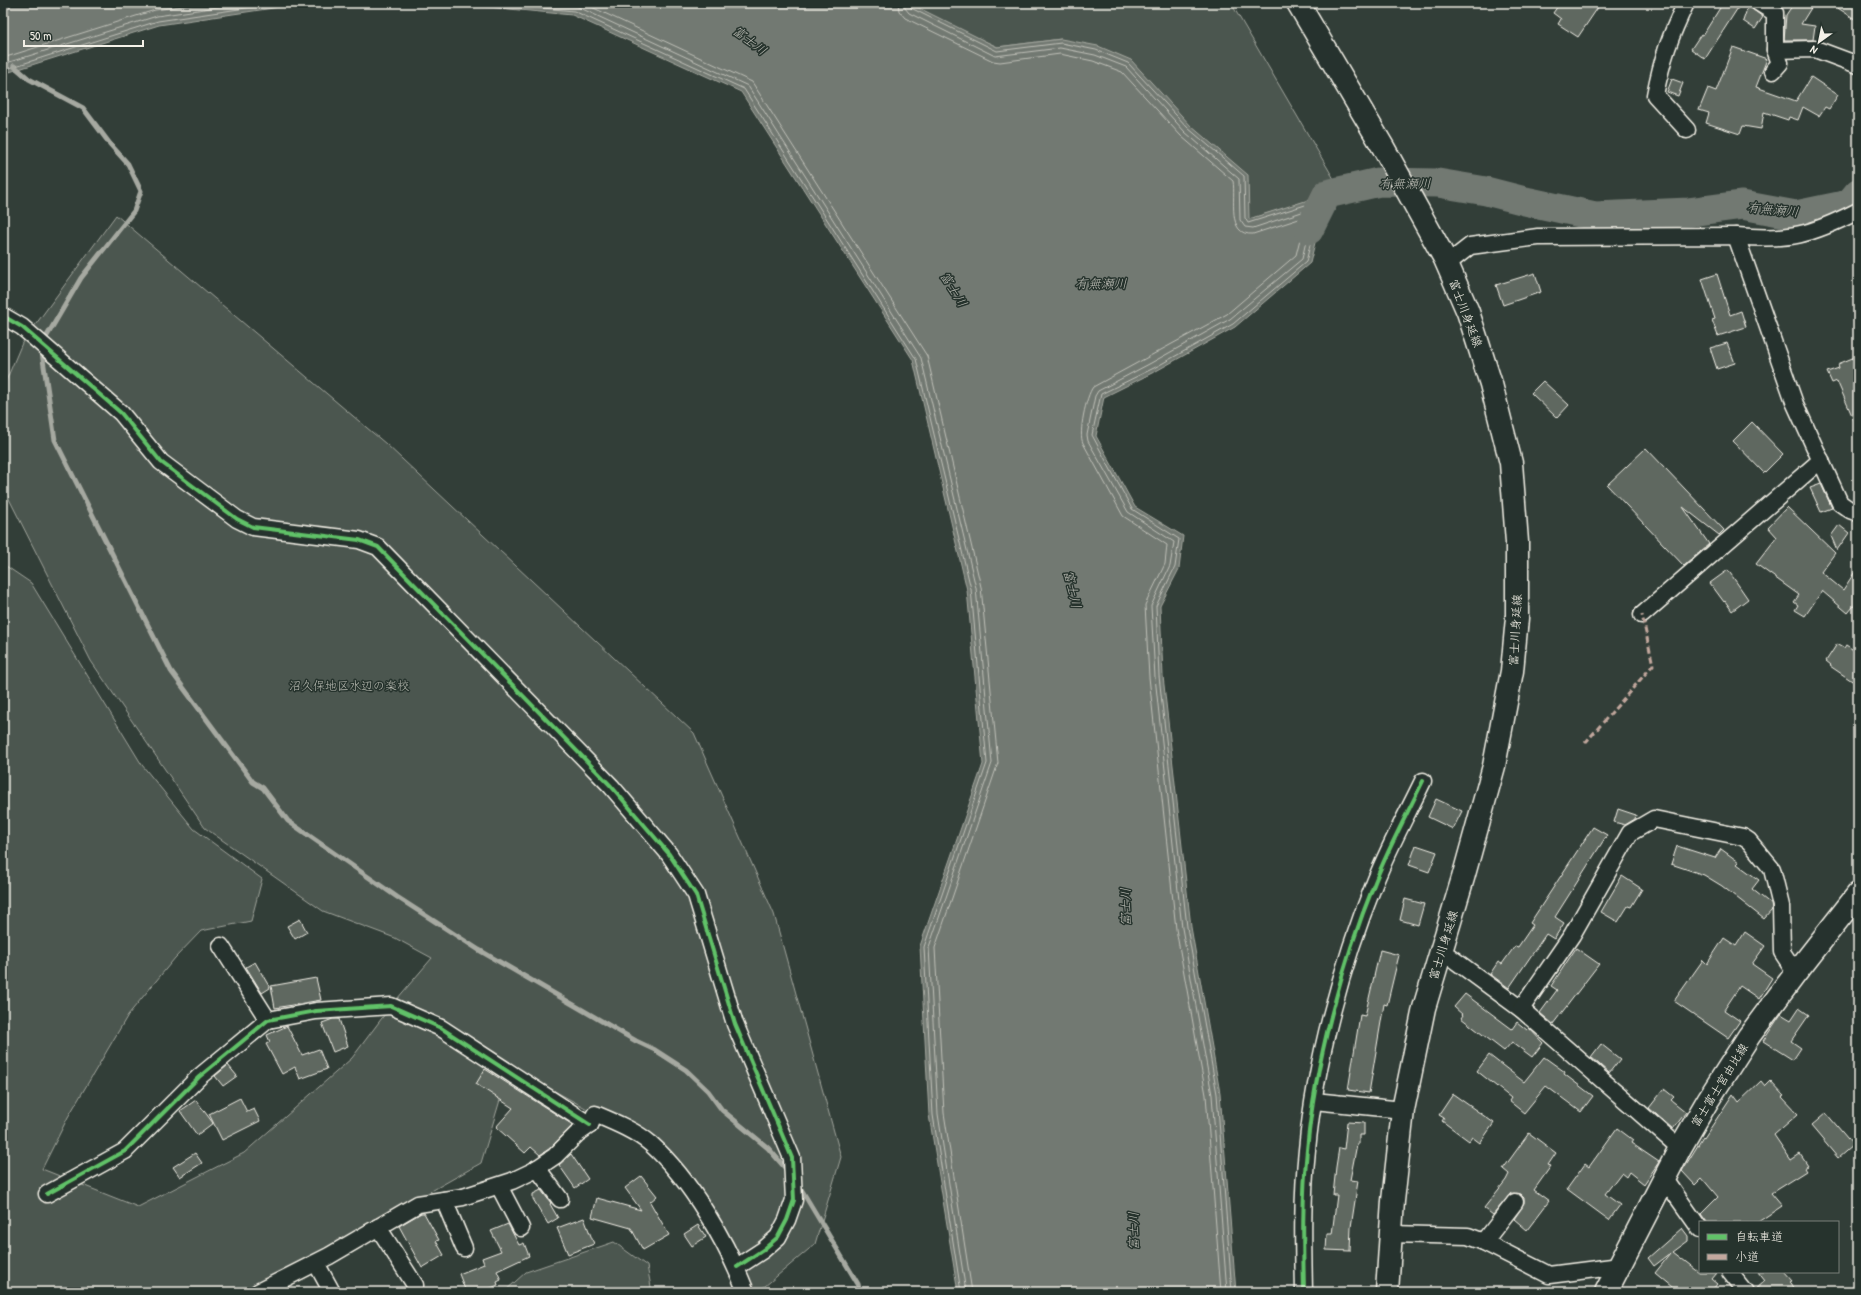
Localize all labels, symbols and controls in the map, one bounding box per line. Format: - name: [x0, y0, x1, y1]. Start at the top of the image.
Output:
- water label: 富士川: [729, 21, 771, 59]
- scale bar: [24, 22, 143, 48]
- north arrow: [1799, 22, 1839, 62]
- text: 50 m: [30, 27, 51, 44]
- text: N: [1807, 43, 1820, 58]
- water label: 有無瀬川: [1379, 174, 1431, 192]
- water label: 有無瀬川: [1746, 197, 1800, 221]
- water label: 富士川: [936, 268, 972, 310]
- water label: 有無瀬川: [1075, 274, 1127, 292]
- street label: 富士川身延線: [1445, 276, 1487, 350]
- water label: 富士川: [1060, 568, 1086, 610]
- street label: 富士川身延線: [1505, 594, 1525, 666]
- park label: 沼久保地区水辺の楽校: [289, 677, 409, 694]
- water label: 富士川: [1116, 887, 1134, 927]
- street label: 富士川身延線: [1424, 908, 1462, 982]
- street label: 富士富士宮由比線: [1686, 1040, 1752, 1130]
- water label: 富士川: [1124, 1211, 1142, 1251]
- legend: [1699, 1221, 1839, 1273]
- text: 自転車道: [1735, 1228, 1783, 1245]
- text: 小道: [1735, 1248, 1759, 1265]

